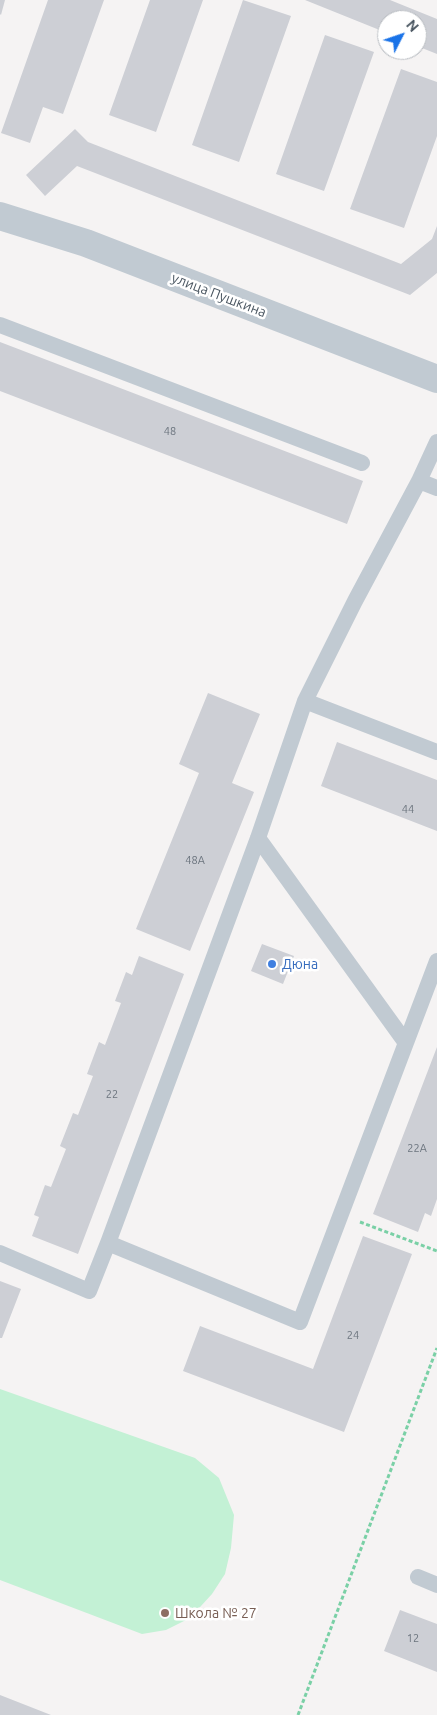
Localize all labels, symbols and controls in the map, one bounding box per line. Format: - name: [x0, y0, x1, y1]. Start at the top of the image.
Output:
- north arrow: [377, 10, 427, 60]
- text: N: [403, 17, 422, 35]
- street label: улица Пушкина: [169, 269, 269, 321]
- house number: 48: [164, 424, 176, 438]
- house number: 44: [402, 802, 414, 816]
- house number: 48А: [185, 853, 205, 867]
- place label: Дюна: [282, 956, 318, 972]
- marker: Дюна: [266, 958, 278, 970]
- house number: 22: [106, 1087, 118, 1101]
- house number: 22А: [407, 1141, 427, 1155]
- house number: 24: [347, 1328, 359, 1342]
- place label: Школа № 27: [175, 1605, 257, 1621]
- marker: Школа № 27: [159, 1607, 171, 1619]
- house number: 12: [407, 1631, 419, 1645]

